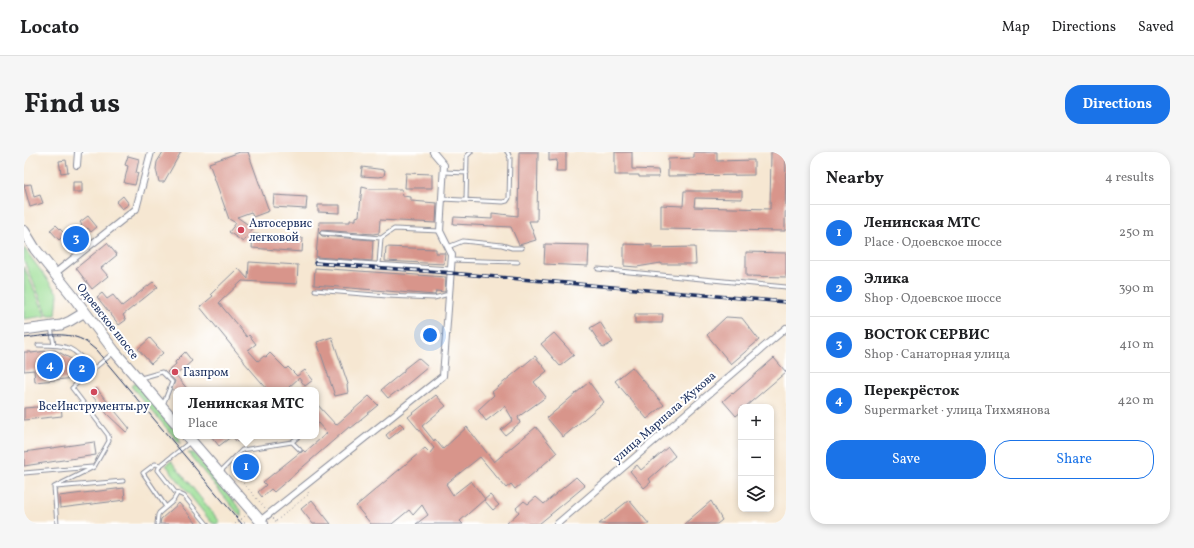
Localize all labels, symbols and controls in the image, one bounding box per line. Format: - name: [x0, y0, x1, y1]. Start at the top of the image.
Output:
- text: Locato: [20, 15, 79, 41]
- text: Map: [1002, 18, 1030, 37]
- text: Directions: [1052, 18, 1116, 37]
- text: Saved: [1138, 18, 1174, 37]
- text: Find us: [24, 85, 120, 124]
- button: Directions: [1065, 85, 1170, 124]
- text: Nearby: [826, 167, 884, 190]
- text: 4 results: [1105, 169, 1154, 187]
- text: Ленинская МТС: [864, 213, 980, 234]
- place label: Автосервис легковой: [249, 216, 312, 246]
- pin: 3: [63, 224, 89, 254]
- text: 1: [836, 224, 842, 242]
- text: 250 m: [1119, 224, 1154, 242]
- marker: Автосервис легковой: [236, 225, 246, 235]
- text: Place · Одоевское шоссе: [864, 234, 1002, 252]
- text: Элика: [864, 269, 909, 290]
- street label: Одоевское шоссе: [72, 280, 142, 363]
- text: 2: [836, 280, 842, 298]
- text: 390 m: [1119, 280, 1154, 298]
- text: Shop · Одоевское шоссе: [864, 290, 1001, 308]
- your location: [420, 325, 440, 345]
- text: ВОСТОК СЕРВИС: [864, 325, 990, 346]
- text: 3: [836, 336, 842, 354]
- text: 410 m: [1119, 336, 1154, 354]
- text: Shop · Санаторная улица: [864, 346, 1010, 364]
- pin: 4: [37, 351, 63, 381]
- pin: 2: [69, 354, 95, 384]
- place label: Газпром: [183, 365, 228, 381]
- marker: Газпром: [170, 367, 180, 377]
- street label: улица Маршала Жукова: [609, 368, 720, 467]
- text: Перекрёсток: [864, 381, 959, 402]
- marker: ВсеИнструменты.ру: [89, 387, 99, 397]
- popup: [173, 387, 319, 439]
- text: 4: [835, 392, 843, 410]
- text: 420 m: [1117, 392, 1154, 410]
- text: Ленинская МТС: [188, 394, 304, 415]
- place label: ВсеИнструменты.ру: [38, 399, 150, 415]
- text: Supermarket · улица Тихмянова: [864, 402, 1050, 420]
- map controls: [738, 404, 774, 512]
- button: +: [738, 404, 774, 440]
- text: Place: [188, 415, 218, 433]
- button: −: [738, 440, 774, 476]
- button: Save: [826, 440, 986, 479]
- button: Share: [994, 440, 1154, 479]
- pin: 1: [233, 452, 259, 482]
- button: layers: [738, 476, 774, 512]

